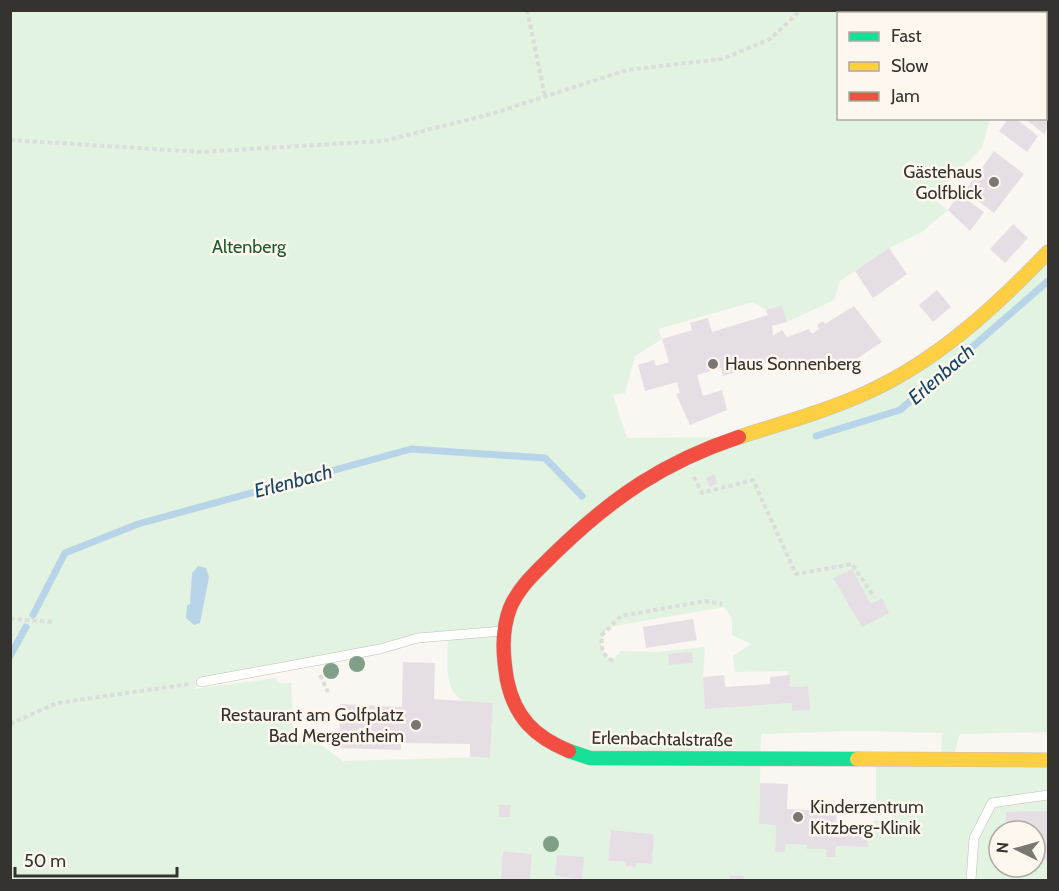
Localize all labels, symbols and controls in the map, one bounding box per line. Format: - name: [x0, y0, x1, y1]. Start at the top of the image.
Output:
- legend: [837, 12, 1047, 120]
- text: Fast: [891, 25, 922, 47]
- text: Slow: [891, 55, 928, 77]
- text: Jam: [890, 85, 920, 107]
- place label: Gästehaus Golfblick: [903, 161, 983, 204]
- marker: Gästehaus Golfblick: [987, 175, 1001, 189]
- park label: Altenberg: [212, 236, 287, 258]
- water label: Erlenbach: [903, 339, 979, 409]
- place label: Haus Sonnenberg: [725, 353, 862, 375]
- marker: Haus Sonnenberg: [706, 357, 720, 371]
- water label: Erlenbach: [251, 459, 335, 503]
- place label: Restaurant am Golfplatz Bad Mergentheim: [221, 704, 405, 747]
- marker: Restaurant am Golfplatz Bad Mergentheim: [409, 718, 423, 732]
- street label: Erlenbachtalstraße: [591, 727, 733, 751]
- place label: Kinderzentrum Kitzberg-Klinik: [810, 796, 924, 839]
- marker: Kinderzentrum Kitzberg-Klinik: [791, 810, 805, 824]
- north arrow: [987, 819, 1047, 879]
- scale bar: [15, 840, 177, 878]
- text: N: [993, 841, 1013, 854]
- text: 50 m: [24, 850, 66, 872]

